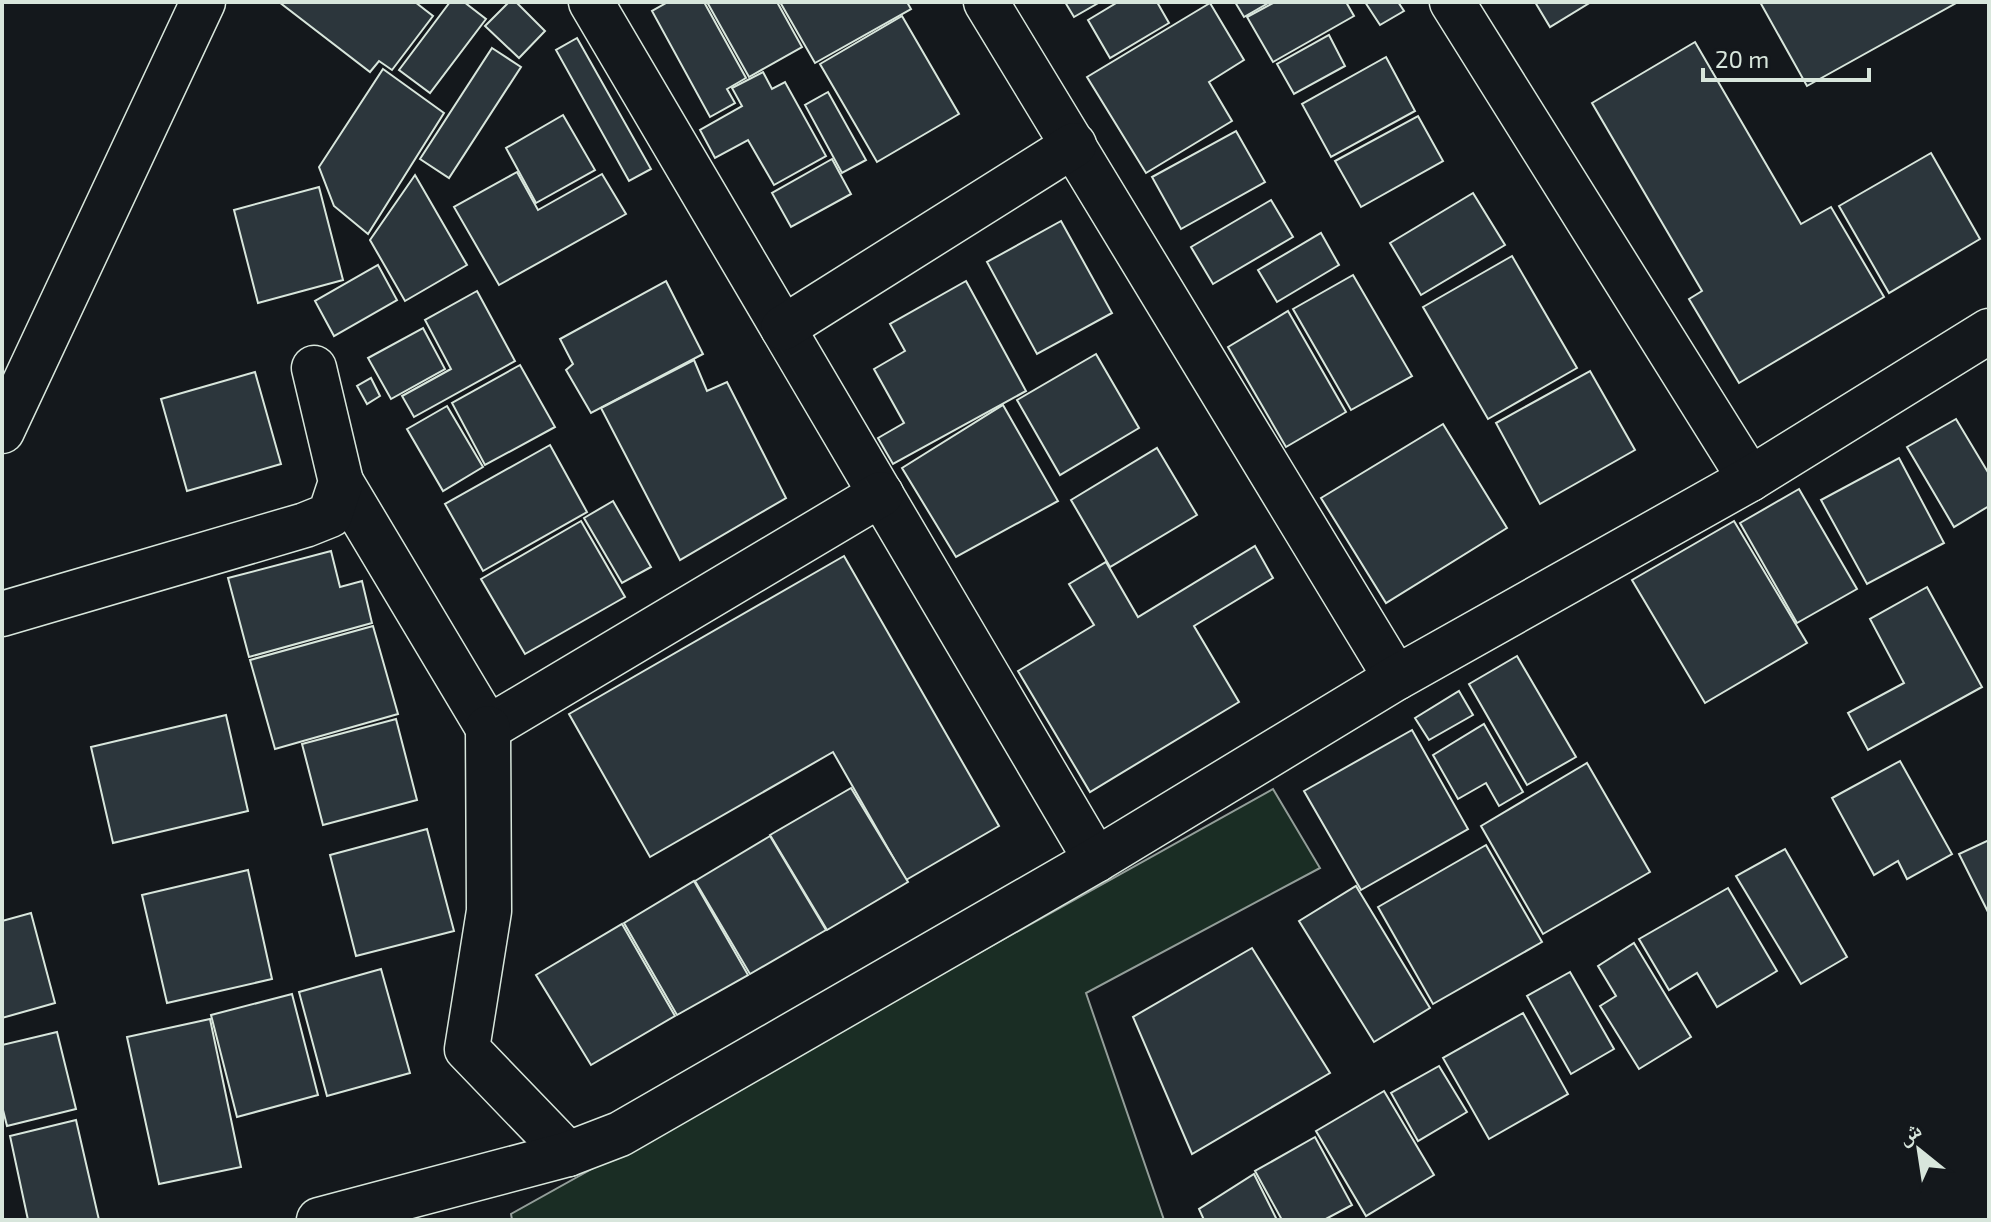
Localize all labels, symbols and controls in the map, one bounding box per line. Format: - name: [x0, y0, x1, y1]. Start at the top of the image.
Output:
- scale bar: [1703, 32, 1869, 82]
- text: 20 m: [1715, 44, 1769, 73]
- north arrow: [1879, 1110, 1959, 1190]
- text: ش: [1892, 1115, 1926, 1151]

